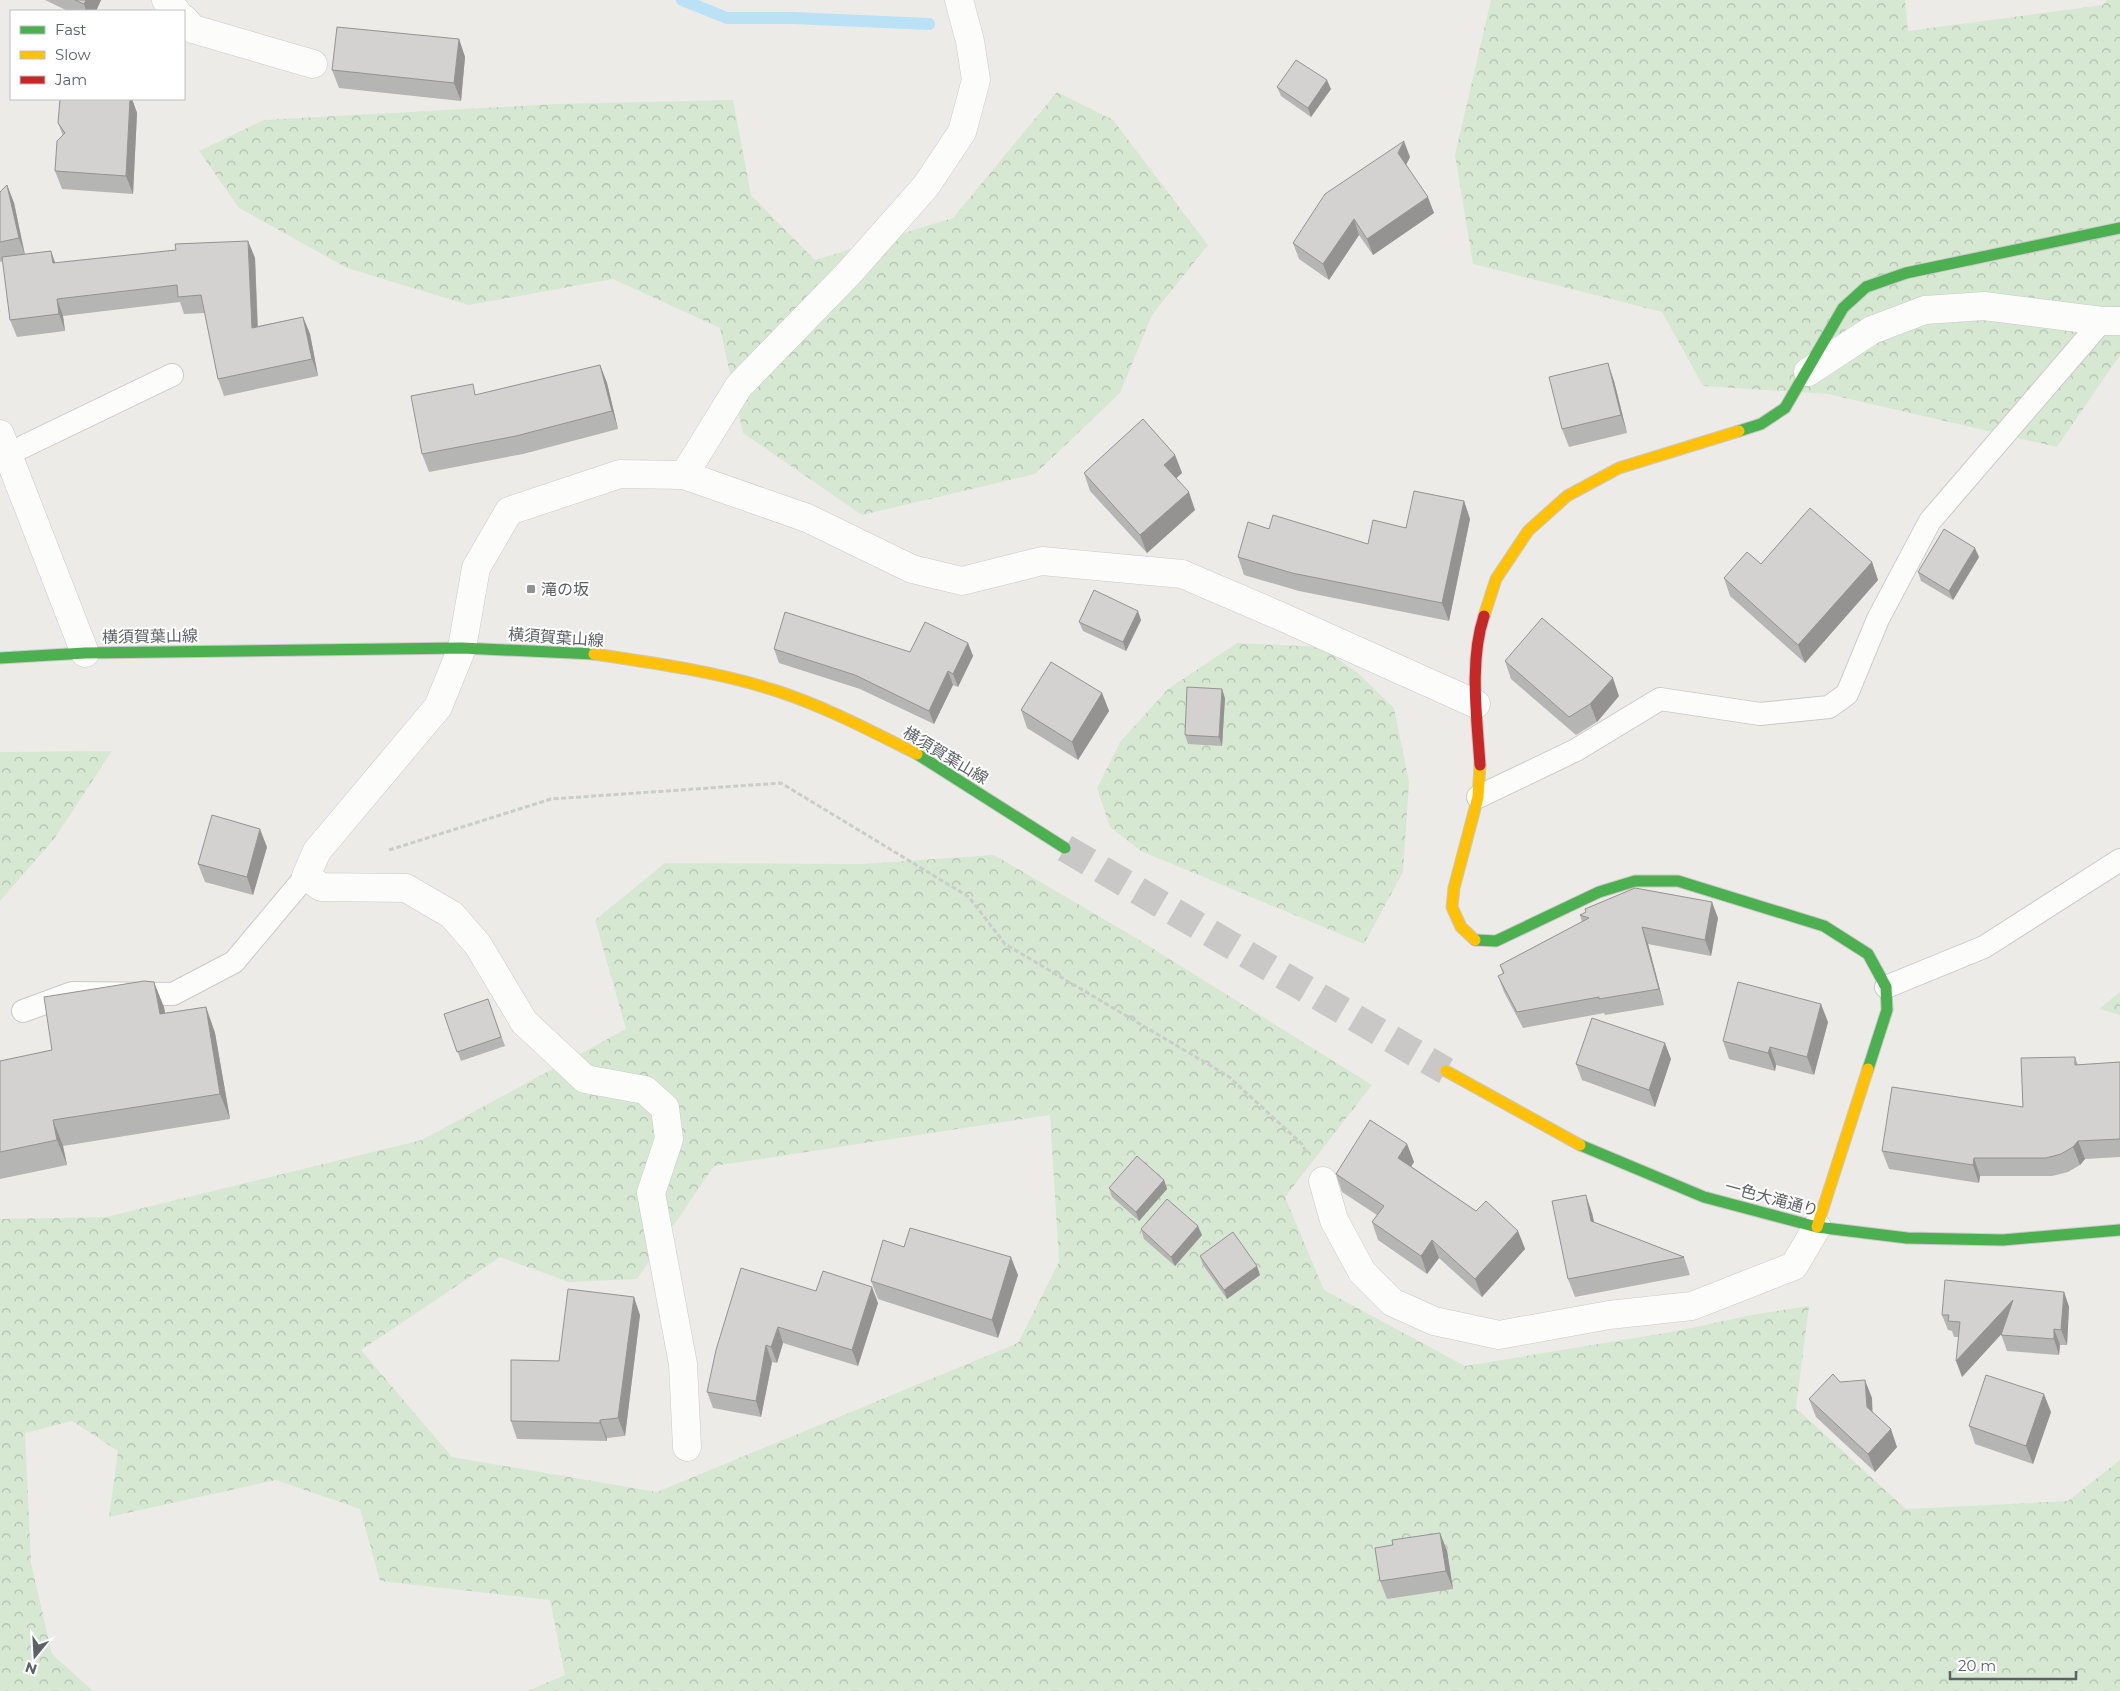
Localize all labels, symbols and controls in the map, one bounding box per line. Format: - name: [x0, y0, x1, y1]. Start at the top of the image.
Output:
- legend: [10, 10, 185, 100]
- text: Fast: [55, 20, 86, 39]
- text: Slow: [55, 45, 91, 64]
- text: Jam: [54, 70, 87, 89]
- place label: 滝の坂: [541, 580, 589, 599]
- marker: 滝の坂: [525, 583, 537, 595]
- street label: 横須賀葉山線: [507, 625, 605, 650]
- street label: 横須賀葉山線: [102, 626, 198, 647]
- street label: 横須賀葉山線: [900, 723, 992, 788]
- street label: 一色大滝通り: [1723, 1177, 1821, 1220]
- north arrow: [10, 1631, 60, 1681]
- scale bar: [1950, 1648, 2076, 1680]
- text: 20 m: [1958, 1656, 1996, 1675]
- text: N: [23, 1658, 39, 1679]

